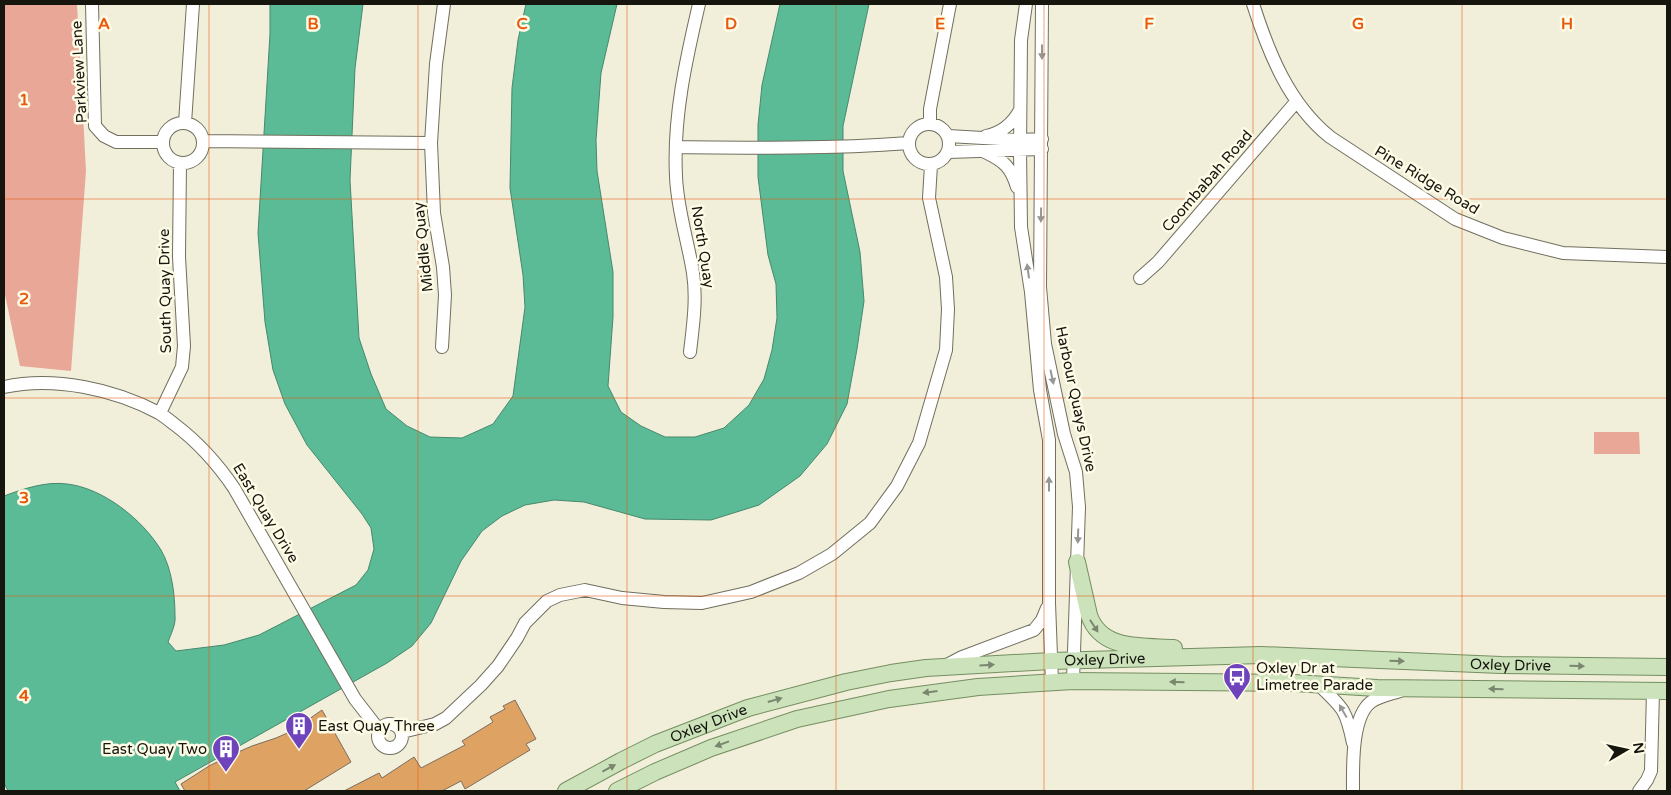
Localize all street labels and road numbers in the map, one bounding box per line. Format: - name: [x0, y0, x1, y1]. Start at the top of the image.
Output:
- street label: Parkview Lane: [67, 20, 91, 124]
- street label: Coombabah Road: [1158, 127, 1256, 235]
- street label: Pine Ridge Road: [1372, 142, 1482, 218]
- street label: Middle Quay: [409, 201, 437, 293]
- street label: North Quay: [688, 205, 718, 289]
- street label: South Quay Drive: [155, 229, 175, 353]
- street label: Harbour Quays Drive: [1052, 325, 1100, 473]
- street label: East Quay Drive: [229, 460, 303, 566]
- street label: Oxley Drive: [1064, 649, 1146, 670]
- street label: Oxley Drive: [1470, 655, 1551, 675]
- street label: Oxley Drive: [667, 700, 750, 746]

